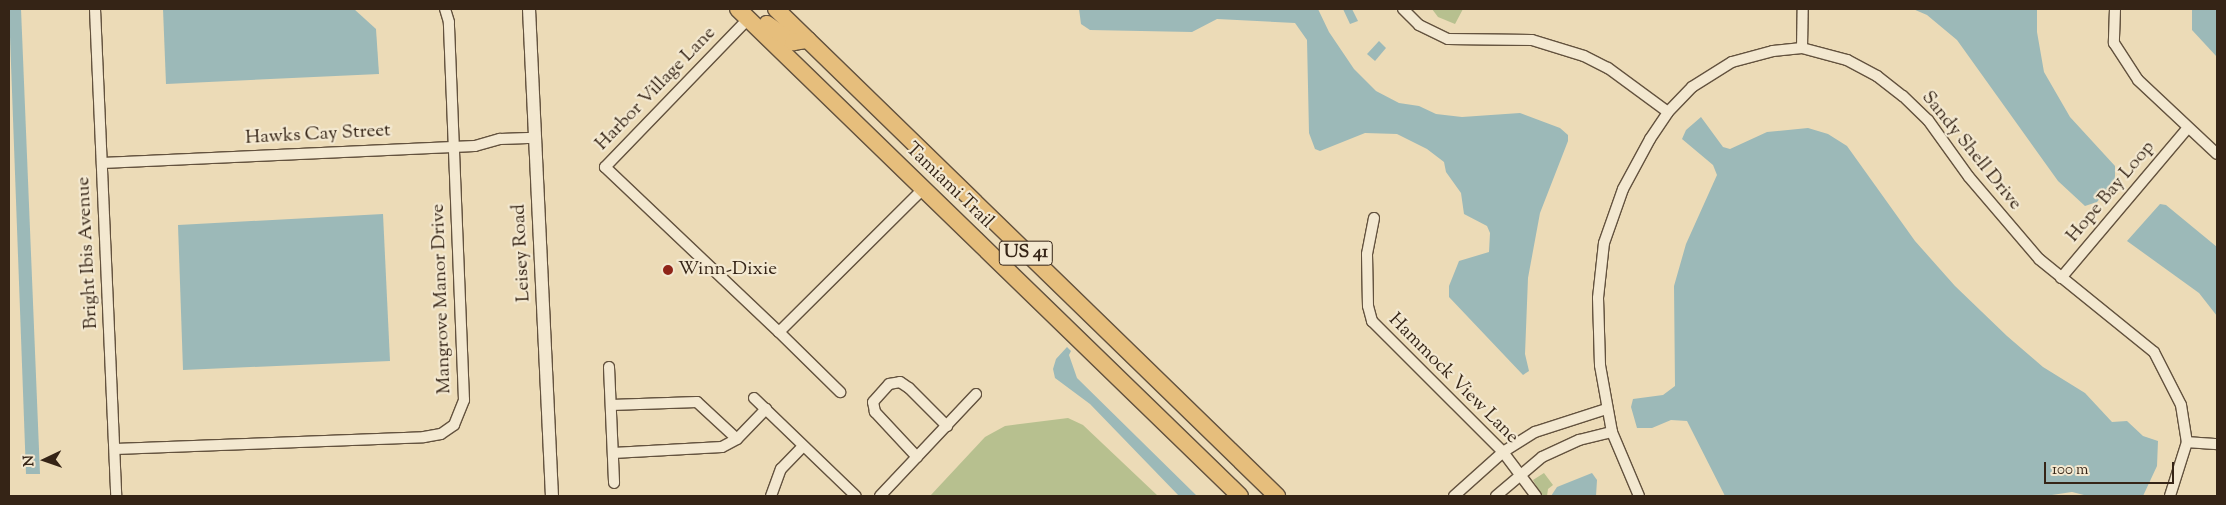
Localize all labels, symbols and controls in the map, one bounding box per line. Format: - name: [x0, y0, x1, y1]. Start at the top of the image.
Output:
- street label: Harbor Village Lane: [591, 22, 721, 156]
- street label: Sandy Shell Drive: [1916, 87, 2026, 215]
- street label: Hawks Cay Street: [245, 120, 391, 150]
- street label: Hope Bay Loop: [2062, 137, 2160, 247]
- street label: Tamiami Trail: [900, 138, 998, 234]
- street label: Bright Ibis Avenue: [73, 176, 103, 330]
- street label: Mangrove Manor Drive: [427, 203, 457, 395]
- street label: Leisey Road: [508, 203, 536, 303]
- road number: US 41: [998, 238, 1054, 268]
- place label: Winn-Dixie: [678, 259, 777, 281]
- marker: Winn-Dixie: [662, 264, 674, 276]
- street label: Hammock View Lane: [1383, 309, 1523, 449]
- north arrow: [20, 435, 70, 485]
- scale bar: [2046, 452, 2176, 484]
- text: N: [20, 455, 40, 467]
- text: 100 m: [2052, 460, 2088, 481]

